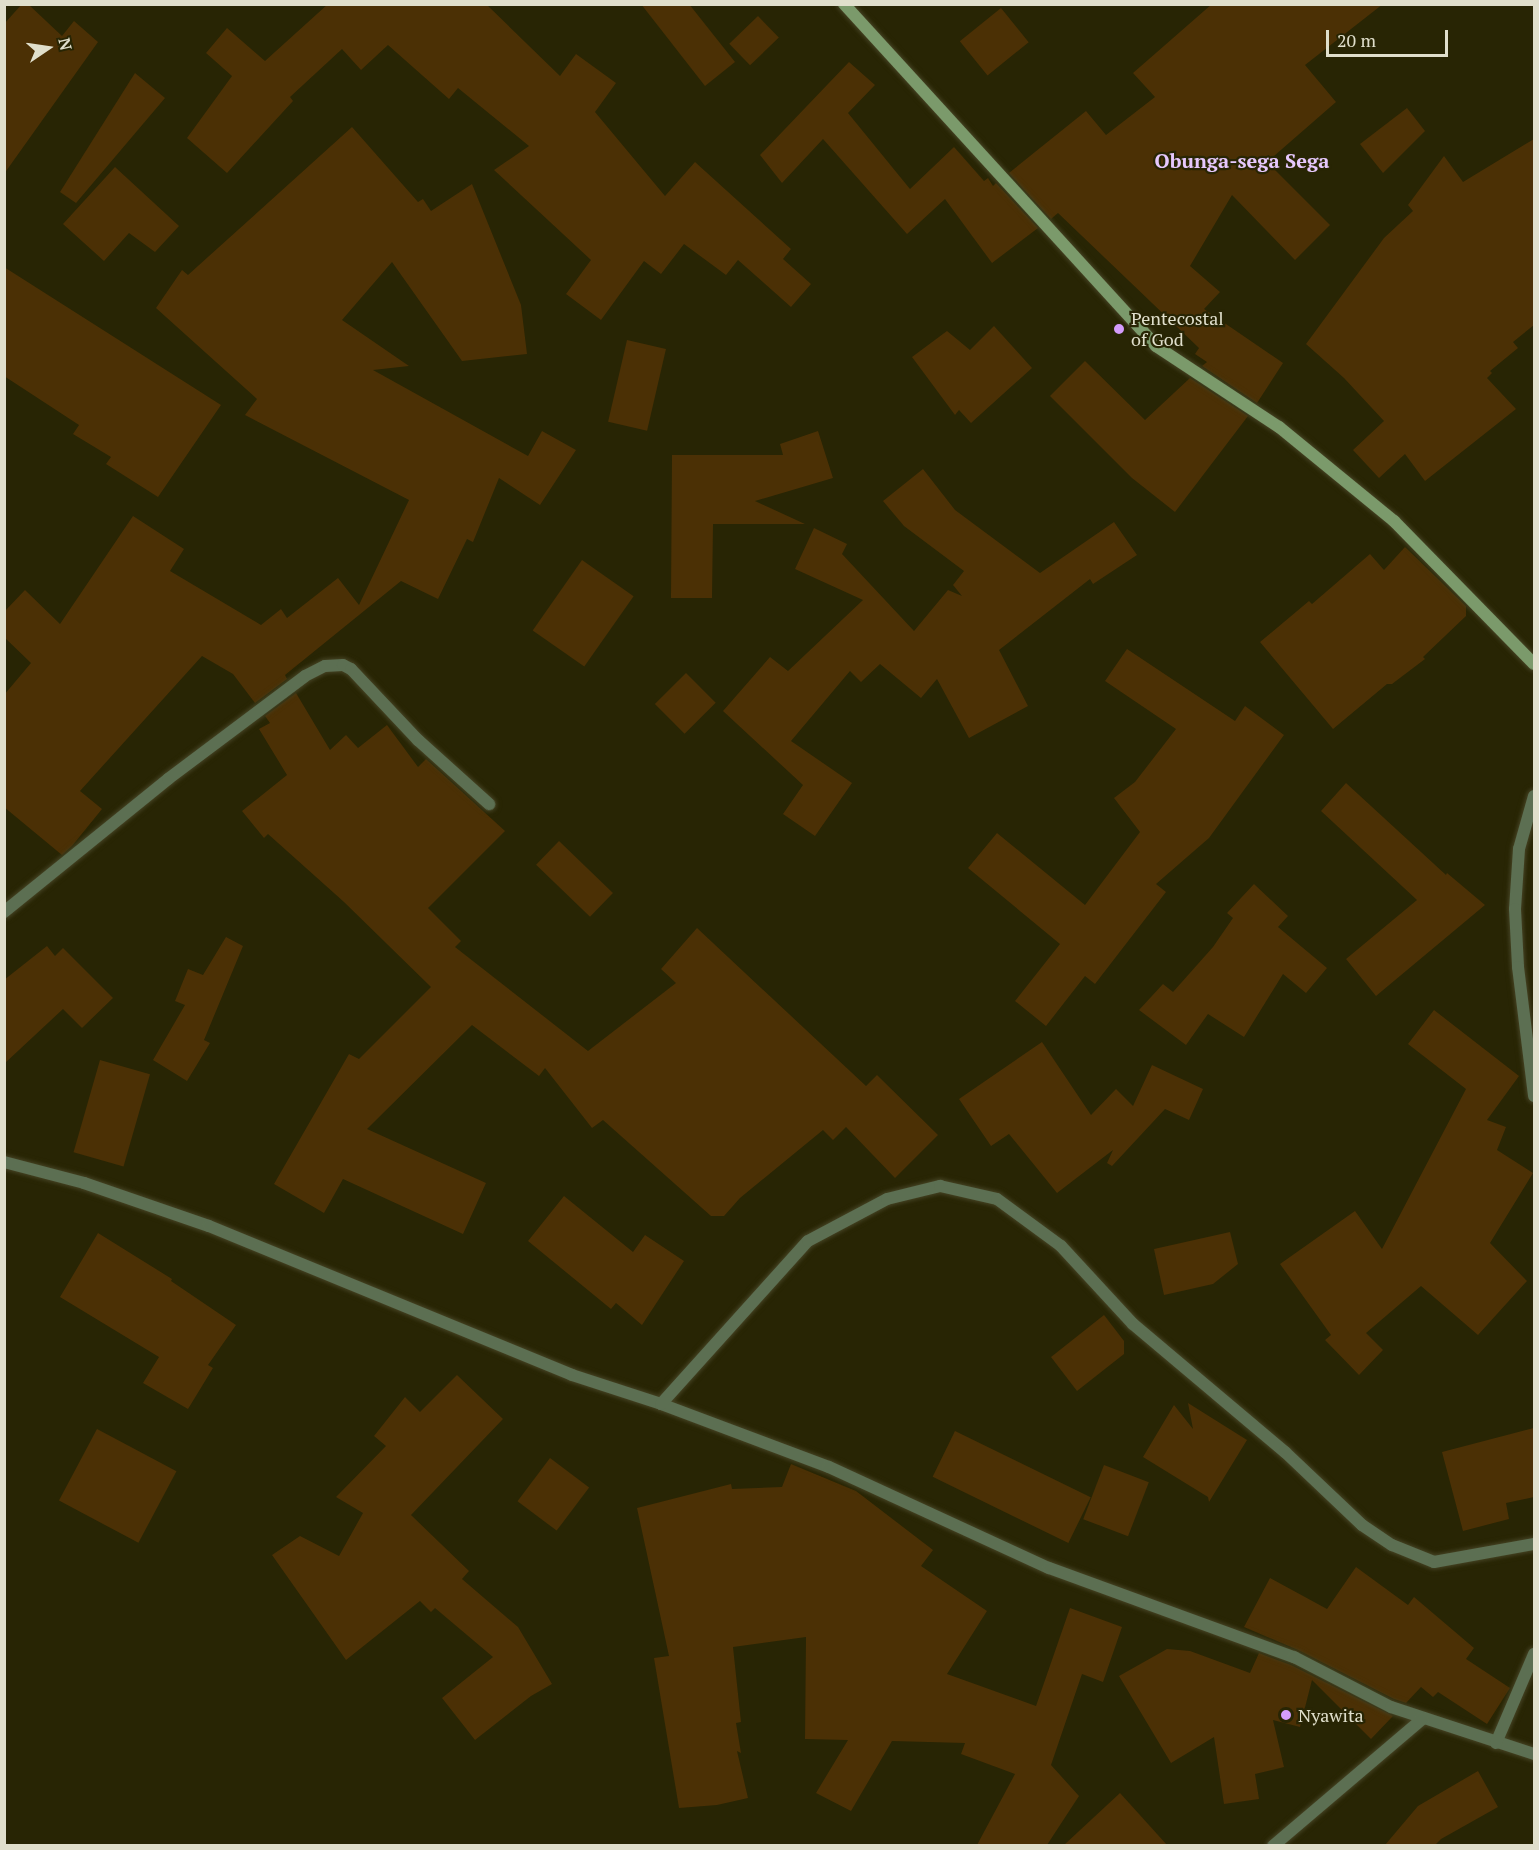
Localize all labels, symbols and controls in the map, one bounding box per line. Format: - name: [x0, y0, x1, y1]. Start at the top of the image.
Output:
- north arrow: [18, 18, 78, 78]
- scale bar: [1329, 18, 1450, 56]
- text: 20 m: [1337, 28, 1376, 52]
- text: N: [53, 36, 78, 52]
- district label: Obunga-sega Sega: [1155, 148, 1329, 172]
- place label: Pentecostal of God: [1131, 308, 1224, 350]
- marker: Pentecostal of God: [1112, 322, 1126, 336]
- place label: Nyawita: [1298, 1704, 1364, 1726]
- marker: Nyawita: [1279, 1708, 1293, 1722]

